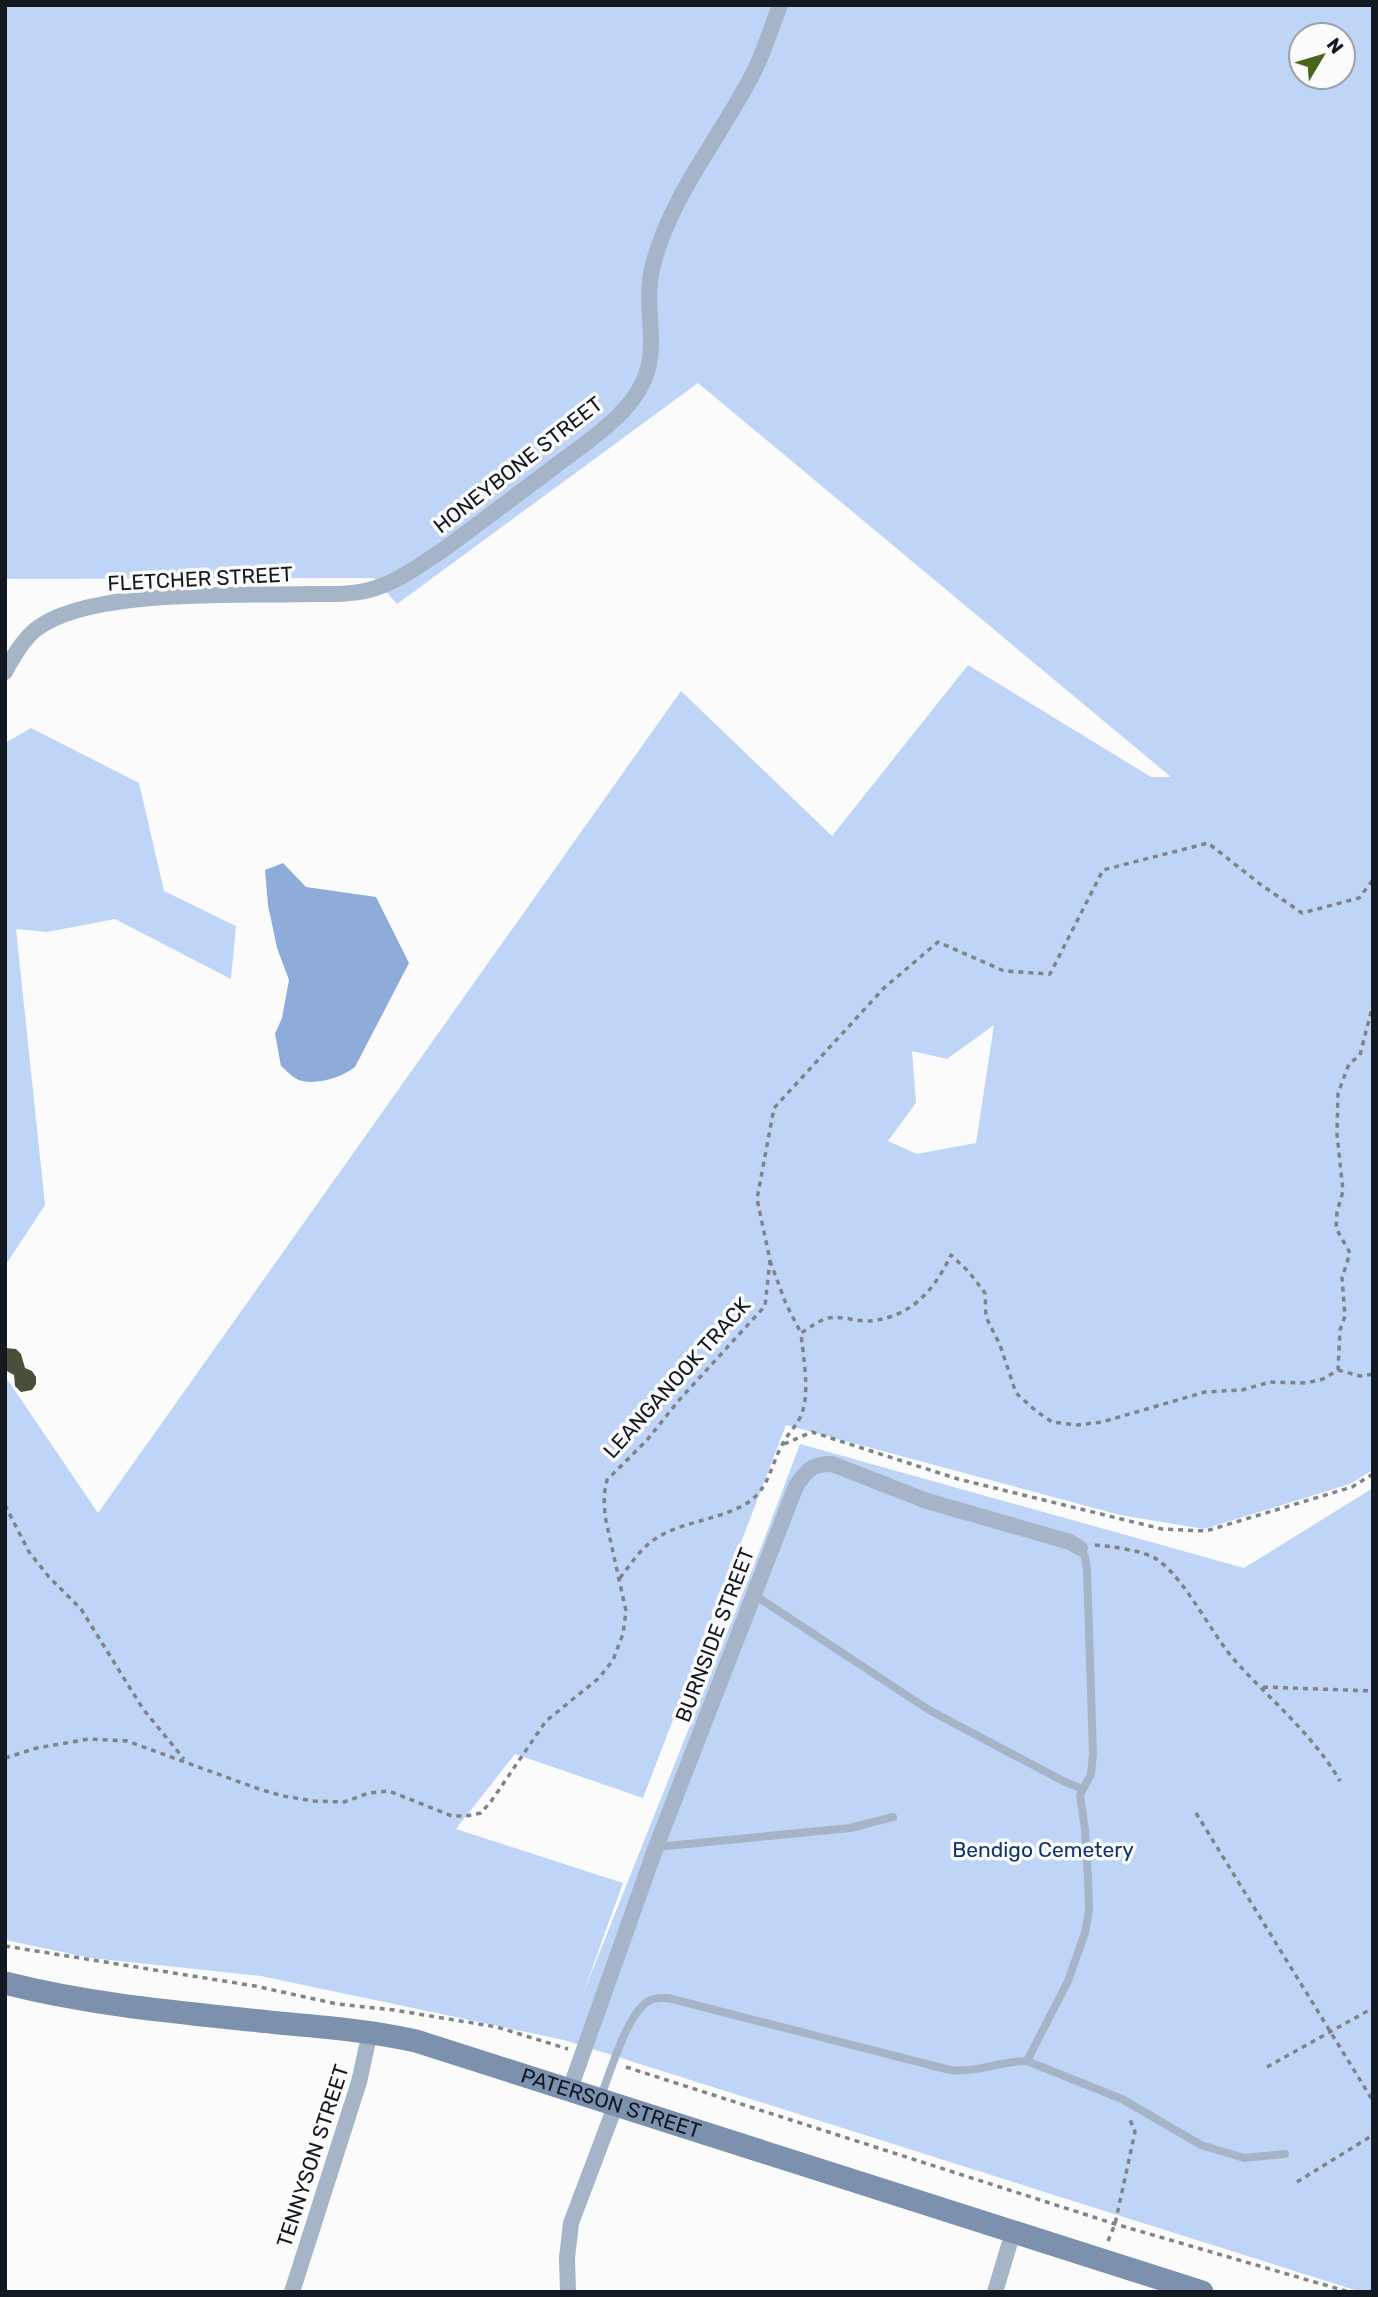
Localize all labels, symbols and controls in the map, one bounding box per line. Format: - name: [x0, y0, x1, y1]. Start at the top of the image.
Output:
- north arrow: [1287, 21, 1357, 91]
- text: N: [1322, 33, 1348, 58]
- street label: HONEYBONE STREET: [428, 391, 607, 538]
- street label: FLETCHER STREET: [107, 561, 293, 596]
- street label: LEANGANOOK TRACK: [598, 1292, 756, 1463]
- street label: BURNSIDE STREET: [670, 1544, 759, 1725]
- park label: Bendigo Cemetery: [952, 1837, 1134, 1862]
- street label: TENNYSON STREET: [271, 2061, 354, 2250]
- street label: PATERSON STREET: [518, 2062, 704, 2143]

